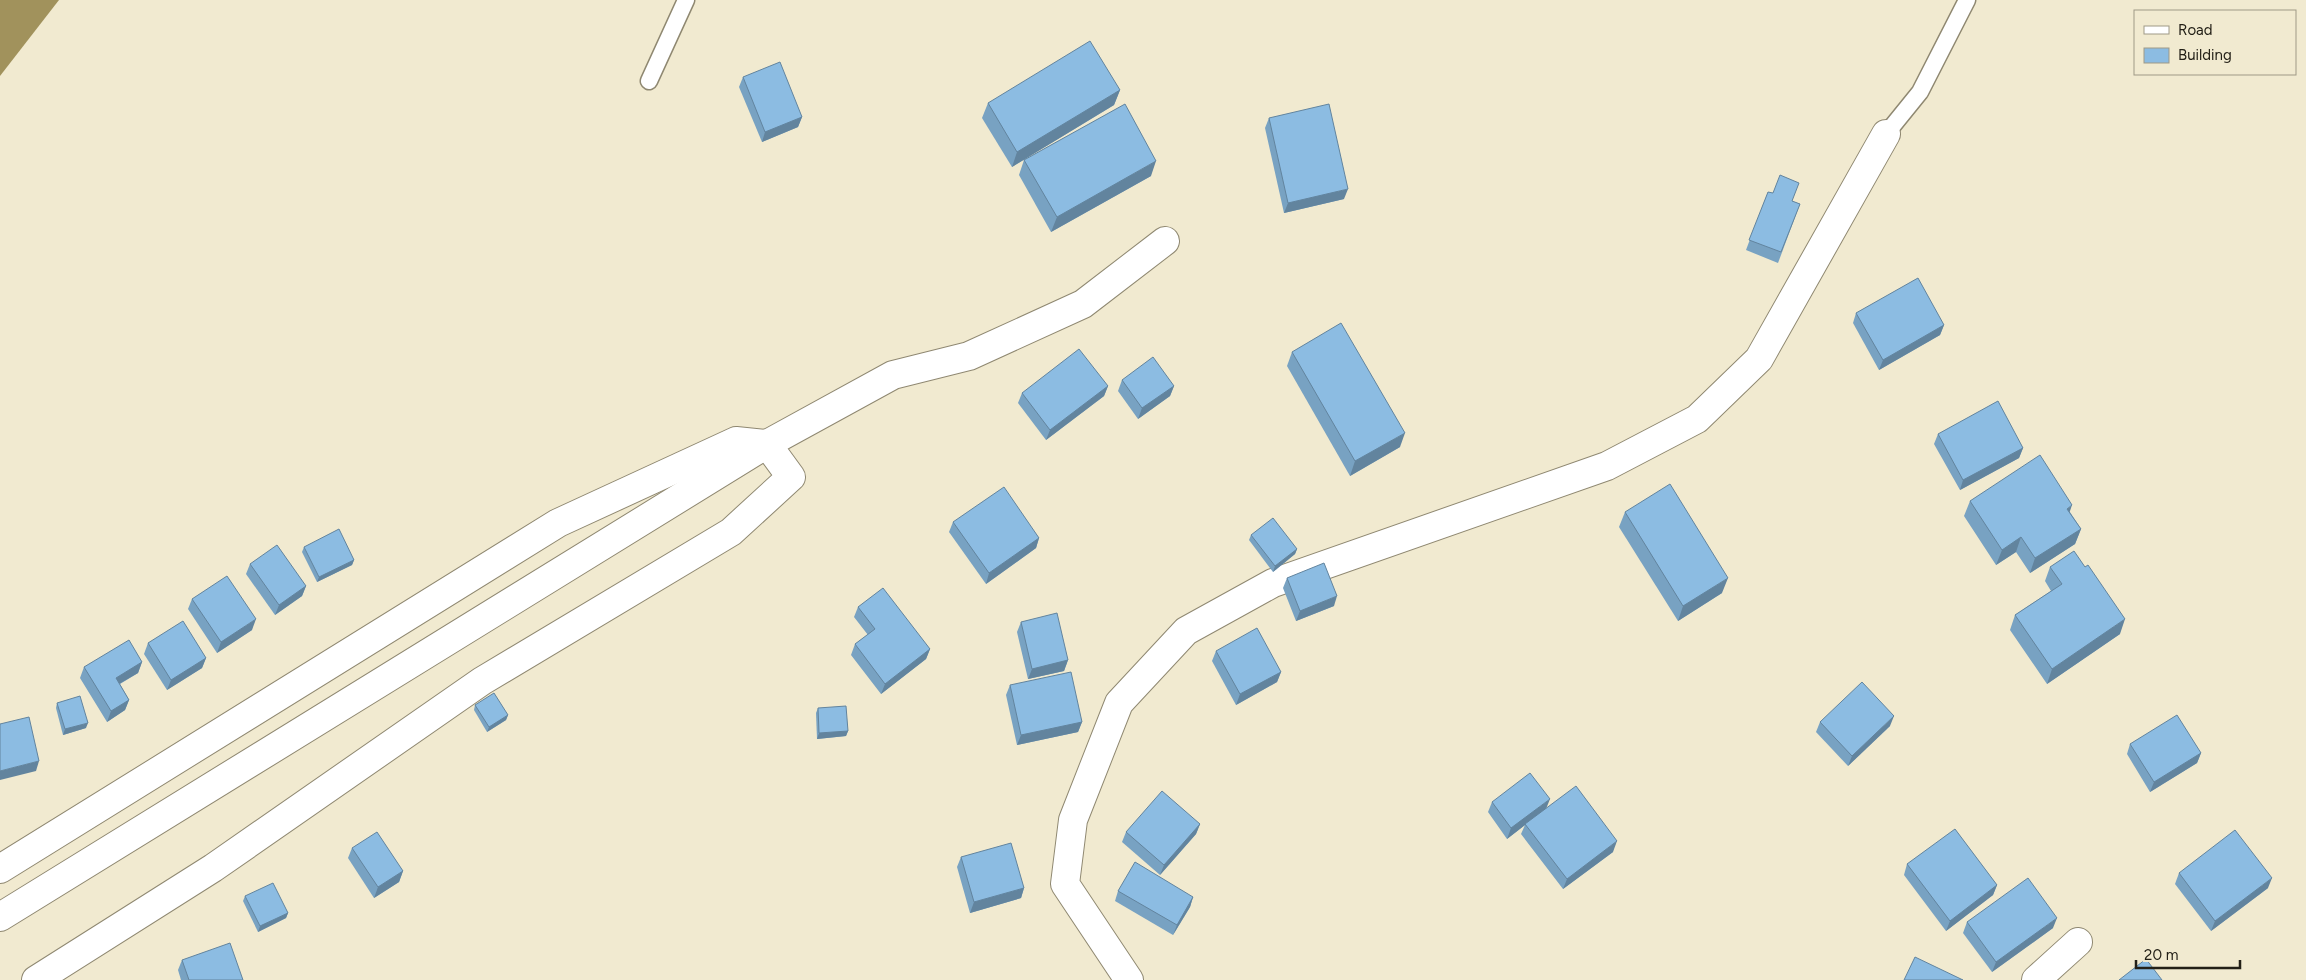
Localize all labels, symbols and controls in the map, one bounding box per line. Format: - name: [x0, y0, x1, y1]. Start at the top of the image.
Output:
- legend: [2134, 10, 2296, 75]
- text: Road: [2178, 21, 2213, 39]
- text: Building: [2178, 46, 2232, 64]
- scale bar: [2136, 938, 2240, 970]
- text: 20 m: [2144, 946, 2178, 964]

